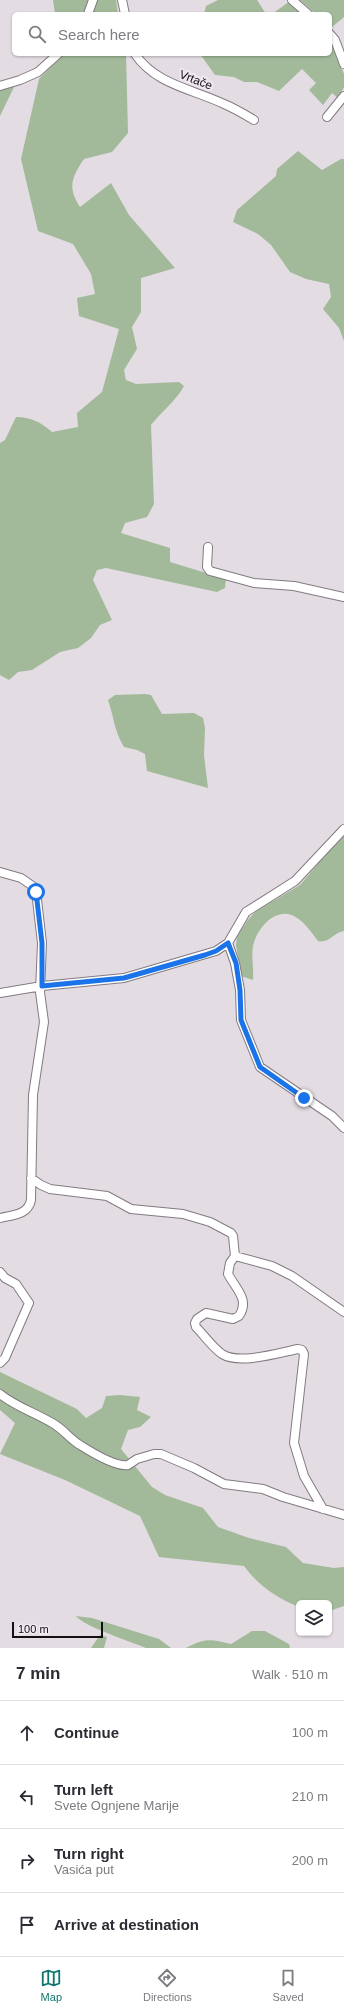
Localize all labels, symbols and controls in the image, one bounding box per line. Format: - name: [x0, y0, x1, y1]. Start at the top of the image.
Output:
- search box: [12, 12, 332, 56]
- icon: search: [26, 23, 48, 45]
- text: Search here: [58, 26, 140, 43]
- street label: Vrtače: [178, 67, 215, 93]
- route start: [27, 883, 45, 901]
- route end: [295, 1089, 313, 1107]
- map controls: [296, 1600, 332, 1636]
- button: layers: [296, 1600, 332, 1636]
- scale bar: [12, 1620, 103, 1639]
- text: 100 m: [18, 1623, 49, 1635]
- text: 7 min: [16, 1664, 60, 1683]
- text: Walk · 510 m: [252, 1667, 328, 1682]
- icon: ahead: [16, 1722, 38, 1744]
- text: Continue: [54, 1724, 119, 1741]
- text: 100 m: [292, 1725, 328, 1740]
- text: Turn left: [54, 1781, 113, 1798]
- icon: left: [16, 1786, 38, 1808]
- text: 210 m: [292, 1789, 328, 1804]
- text: Svete Ognjene Marije: [54, 1798, 179, 1813]
- text: Turn right: [54, 1845, 124, 1862]
- icon: right: [16, 1850, 38, 1872]
- text: 200 m: [292, 1853, 328, 1868]
- text: Vasića put: [54, 1862, 114, 1877]
- icon: arrive: [16, 1914, 38, 1936]
- text: Arrive at destination: [54, 1916, 199, 1933]
- tab: Map: [40, 1967, 62, 2003]
- tab: Directions: [143, 1967, 192, 2003]
- tab: Saved: [272, 1967, 304, 2003]

